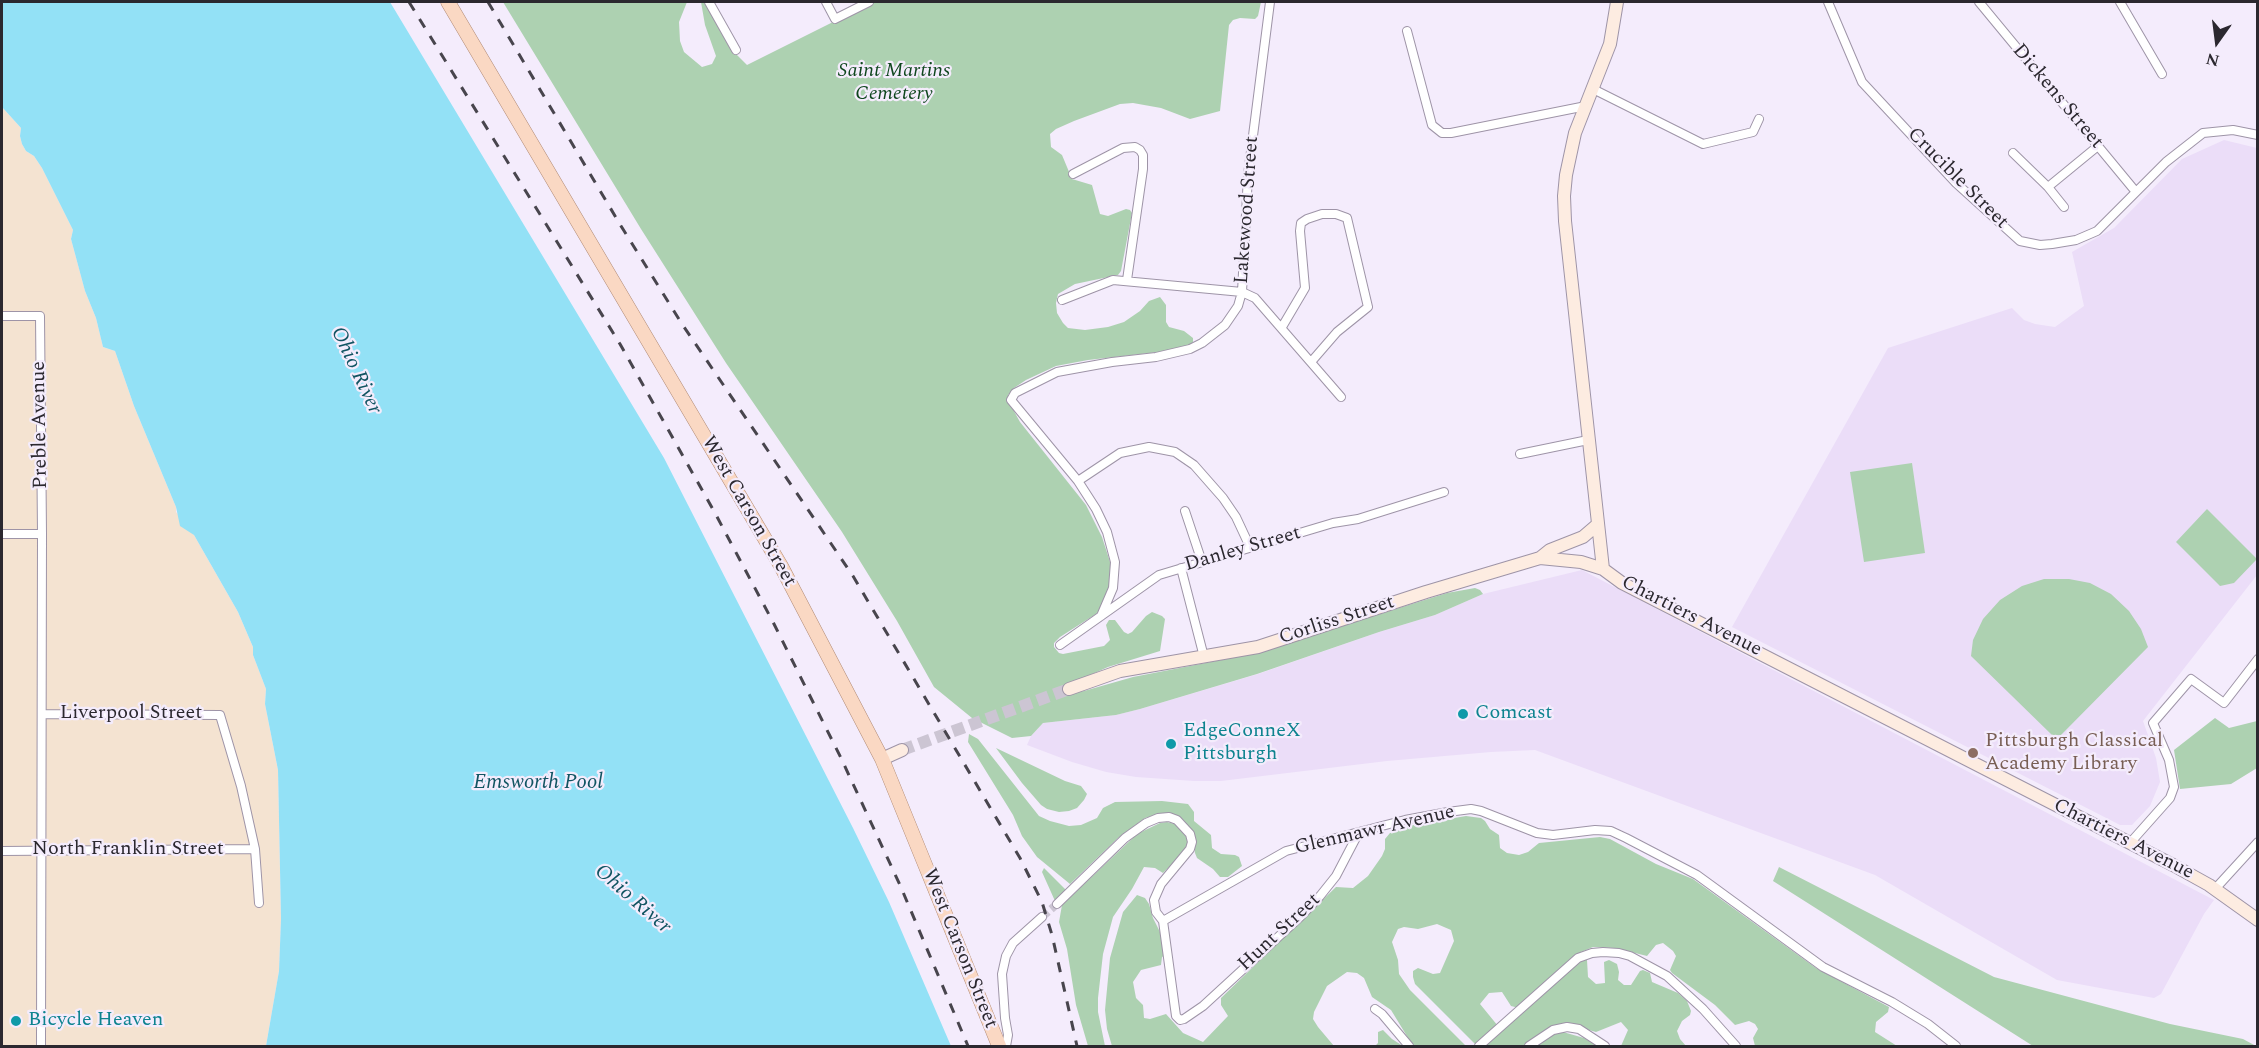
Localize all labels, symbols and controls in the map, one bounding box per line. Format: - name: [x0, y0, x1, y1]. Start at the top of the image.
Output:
- north arrow: [2187, 12, 2247, 72]
- street label: Dickens Street: [2006, 40, 2108, 154]
- text: N: [2203, 46, 2222, 73]
- park label: Saint Martins Cemetery: [838, 60, 950, 107]
- street label: Crucible Street: [1901, 123, 2013, 235]
- street label: Lakewood Street: [1231, 135, 1265, 285]
- water label: Ohio River: [324, 323, 386, 419]
- street label: Preble Avenue: [28, 361, 54, 489]
- street label: West Carson Street: [695, 432, 801, 592]
- street label: Danley Street: [1182, 522, 1304, 578]
- street label: Chartiers Avenue: [1617, 571, 1765, 663]
- street label: Corliss Street: [1276, 591, 1398, 651]
- street label: Liverpool Street: [60, 702, 202, 726]
- place label: Comcast: [1475, 702, 1552, 726]
- marker: Comcast: [1456, 707, 1470, 721]
- place label: EdgeConneX Pittsburgh: [1183, 720, 1301, 767]
- place label: Pittsburgh Classical Academy Library: [1985, 730, 2163, 777]
- marker: EdgeConneX Pittsburgh: [1164, 737, 1178, 751]
- marker: Pittsburgh Classical Academy Library: [1966, 746, 1980, 760]
- water label: Emsworth Pool: [473, 771, 603, 797]
- street label: Chartiers Avenue: [2049, 794, 2197, 886]
- street label: Glenmawr Avenue: [1293, 801, 1457, 861]
- street label: North Franklin Street: [32, 838, 224, 862]
- water label: Ohio River: [589, 860, 675, 940]
- street label: West Carson Street: [916, 866, 1002, 1032]
- street label: Hunt Street: [1234, 889, 1326, 977]
- place label: Bicycle Heaven: [28, 1009, 163, 1033]
- marker: Bicycle Heaven: [9, 1014, 23, 1028]

